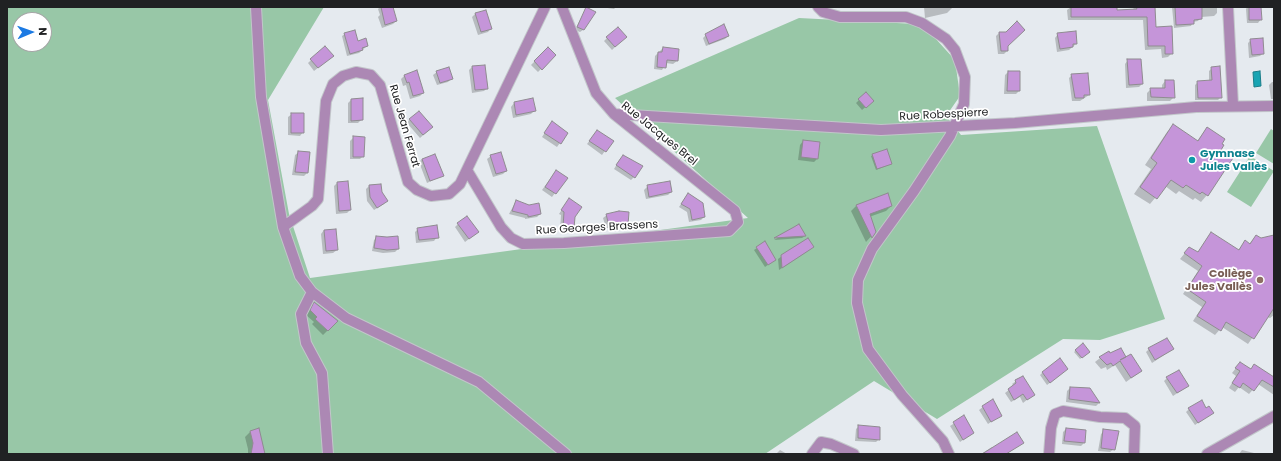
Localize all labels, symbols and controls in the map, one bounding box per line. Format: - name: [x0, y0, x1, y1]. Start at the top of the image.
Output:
- north arrow: [12, 12, 52, 52]
- text: N: [35, 27, 51, 36]
- street label: Rue Jean Ferrat: [386, 83, 422, 169]
- street label: Rue Jacques Brel: [618, 99, 700, 169]
- street label: Rue Robespierre: [899, 106, 989, 124]
- place label: Gymnase Jules Vallès: [1200, 147, 1267, 173]
- marker: Gymnase Jules Vallès: [1187, 155, 1197, 165]
- street label: Rue Georges Brassens: [536, 218, 658, 238]
- place label: Collège Jules Vallès: [1185, 267, 1252, 293]
- marker: Collège Jules Vallès: [1255, 275, 1265, 285]

